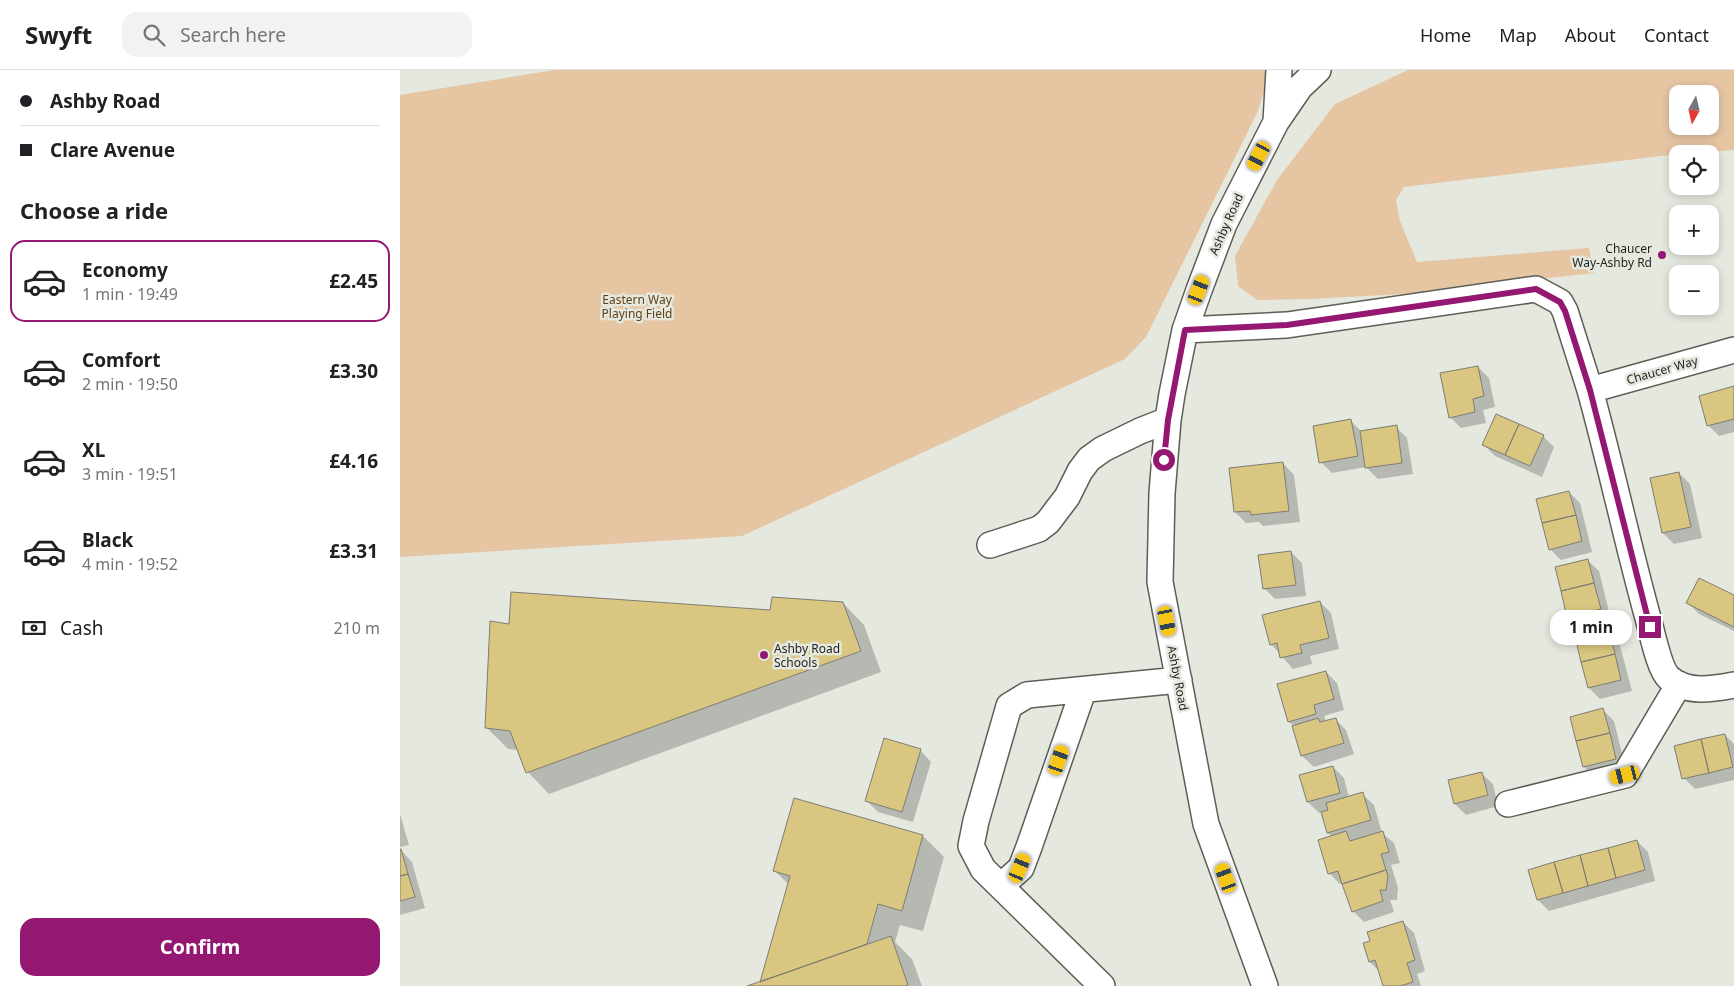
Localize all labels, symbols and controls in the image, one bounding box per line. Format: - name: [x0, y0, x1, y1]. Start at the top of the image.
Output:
- search box: [122, 12, 472, 57]
- text: Swyft: [25, 18, 92, 51]
- icon: search: [140, 21, 168, 49]
- text: Search here: [180, 22, 286, 48]
- text: Home: [1420, 23, 1471, 47]
- text: Map: [1499, 23, 1537, 47]
- text: About: [1565, 23, 1616, 47]
- text: Contact: [1644, 23, 1709, 47]
- north arrow: [1669, 85, 1719, 135]
- map controls: [1669, 85, 1719, 315]
- text: Ashby Road: [50, 88, 160, 114]
- text: Clare Avenue: [50, 137, 175, 163]
- car: [1245, 139, 1272, 173]
- button: locate: [1669, 145, 1719, 195]
- street label: Ashby Road: [1205, 190, 1247, 258]
- text: Choose a ride: [20, 195, 168, 225]
- button: +: [1669, 205, 1719, 255]
- place label: Chaucer Way-Ashby Rd: [1572, 240, 1652, 271]
- marker: Chaucer Way-Ashby Rd: [1656, 249, 1668, 261]
- text: Economy: [82, 257, 168, 283]
- icon: car: [22, 259, 67, 304]
- button: −: [1669, 265, 1719, 315]
- text: £2.45: [329, 268, 378, 294]
- car: [1186, 273, 1211, 307]
- text: 1 min · 19:49: [82, 283, 178, 305]
- park label: Eastern Way Playing Field: [602, 291, 673, 322]
- text: Comfort: [82, 347, 161, 373]
- icon: car: [22, 349, 67, 394]
- street label: Chaucer Way: [1624, 351, 1701, 388]
- text: £3.30: [329, 358, 378, 384]
- text: 2 min · 19:50: [82, 373, 178, 395]
- text: XL: [82, 437, 105, 463]
- icon: car: [22, 439, 67, 484]
- text: £4.16: [329, 448, 378, 474]
- route start: [1153, 449, 1175, 471]
- text: 3 min · 19:51: [82, 463, 178, 485]
- text: Black: [82, 527, 133, 553]
- icon: car: [22, 529, 67, 574]
- text: £3.31: [329, 538, 378, 564]
- text: 4 min · 19:52: [82, 553, 178, 575]
- car: [1156, 605, 1177, 637]
- callout: 1 min: [1550, 610, 1632, 644]
- icon: cash: [20, 614, 48, 642]
- text: Cash: [60, 615, 104, 641]
- text: 1 min: [1569, 616, 1613, 638]
- route end: [1639, 616, 1661, 638]
- text: 210 m: [333, 617, 380, 639]
- place label: Ashby Road Schools: [774, 640, 840, 671]
- street label: Ashby Road: [1163, 644, 1193, 712]
- marker: Ashby Road Schools: [758, 649, 770, 661]
- car: [1047, 743, 1070, 777]
- car: [1608, 764, 1641, 786]
- car: [1007, 851, 1032, 885]
- car: [1213, 861, 1238, 895]
- button: Confirm: [20, 918, 380, 976]

